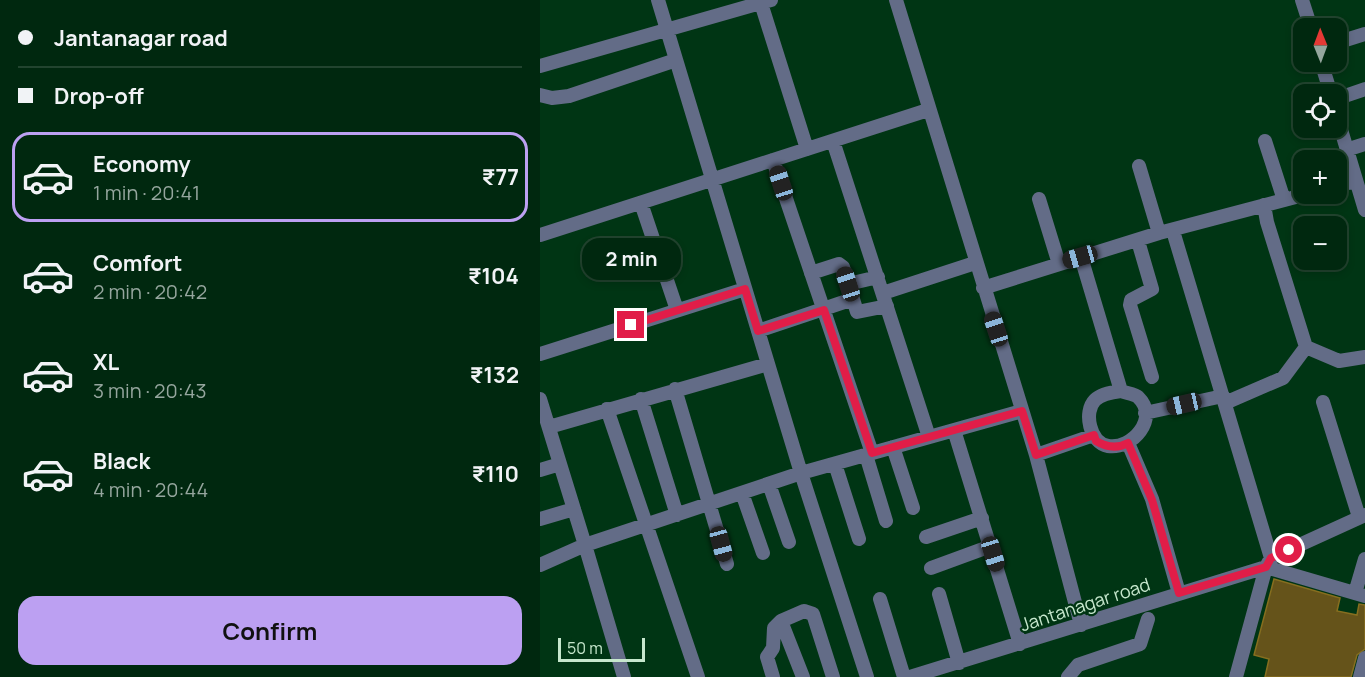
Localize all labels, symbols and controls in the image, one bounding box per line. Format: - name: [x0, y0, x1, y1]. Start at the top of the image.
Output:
- north arrow: [1293, 18, 1347, 72]
- map controls: [1293, 18, 1347, 270]
- text: Jantanagar road: [54, 23, 228, 53]
- text: Drop-off: [54, 81, 144, 111]
- button: locate: [1293, 84, 1347, 138]
- text: Economy: [93, 149, 191, 179]
- icon: car: [21, 150, 75, 204]
- button: +: [1293, 150, 1347, 204]
- text: ₹77: [482, 162, 519, 192]
- car: [767, 163, 795, 203]
- text: 1 min · 20:41: [93, 179, 200, 206]
- button: −: [1293, 216, 1347, 270]
- callout: 2 min: [582, 238, 680, 280]
- car: [1060, 243, 1100, 271]
- text: 2 min: [605, 245, 658, 272]
- text: Comfort: [93, 248, 182, 278]
- icon: car: [21, 249, 75, 303]
- text: ₹104: [468, 261, 519, 291]
- car: [834, 264, 862, 304]
- text: 2 min · 20:42: [93, 278, 207, 305]
- car: [982, 309, 1010, 349]
- route end: [617, 311, 644, 338]
- text: XL: [93, 347, 119, 377]
- icon: car: [21, 348, 75, 402]
- text: ₹132: [470, 360, 519, 390]
- text: 3 min · 20:43: [93, 377, 207, 404]
- car: [1164, 391, 1204, 417]
- text: Black: [93, 446, 150, 476]
- icon: car: [21, 447, 75, 501]
- text: ₹110: [472, 459, 519, 489]
- text: 4 min · 20:44: [93, 476, 208, 503]
- car: [708, 524, 734, 564]
- car: [979, 534, 1007, 574]
- route start: [1275, 536, 1302, 563]
- street label: Jantanagar road: [1017, 572, 1153, 636]
- button: Confirm: [18, 596, 522, 665]
- scale bar: [558, 635, 645, 662]
- text: 50 m: [567, 637, 603, 659]

